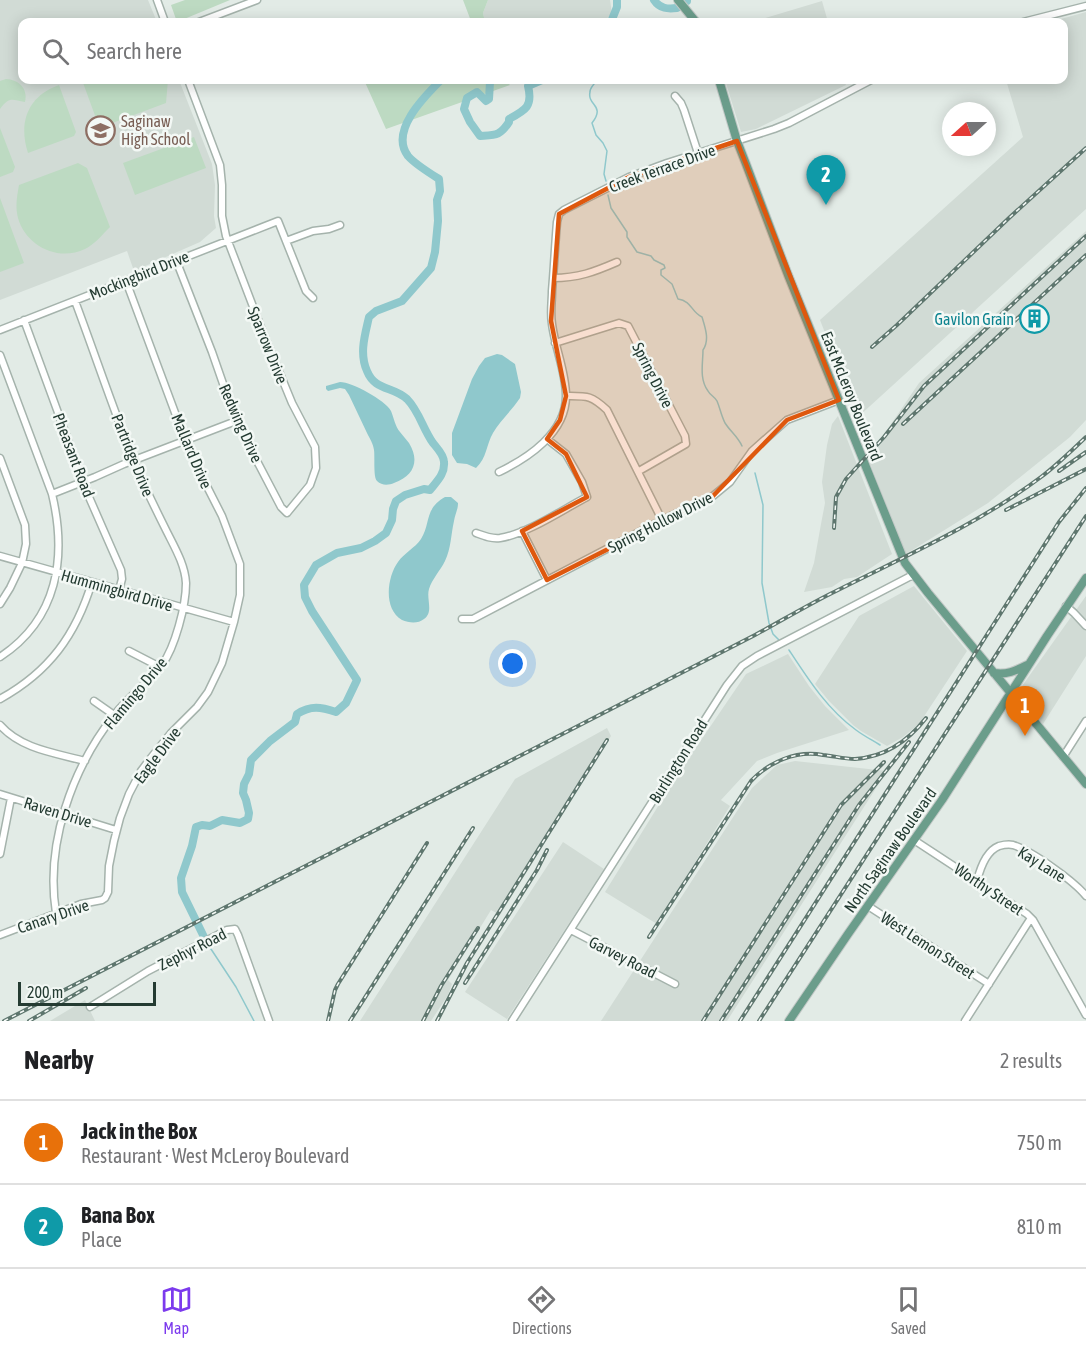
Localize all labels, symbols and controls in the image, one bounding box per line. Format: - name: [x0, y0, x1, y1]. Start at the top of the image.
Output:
- search box: [18, 18, 1068, 84]
- icon: search: [39, 35, 72, 68]
- text: Search here: [87, 38, 182, 64]
- north arrow: [942, 102, 996, 156]
- place label: Saginaw High School: [121, 112, 191, 149]
- school or university icon: Saginaw High School: [84, 114, 116, 146]
- street label: Creek Terrace Drive: [606, 140, 718, 196]
- pin: 2: [806, 156, 846, 205]
- street label: Mockingbird Drive: [87, 247, 192, 304]
- building icon: Gavilon Grain: [1019, 303, 1051, 335]
- street label: Sparrow Drive: [243, 304, 292, 386]
- place label: Gavilon Grain: [934, 310, 1014, 328]
- street label: East McLeroy Boulevard: [817, 329, 886, 464]
- street label: Spring Drive: [628, 339, 677, 411]
- street label: Redwing Drive: [215, 381, 266, 465]
- street label: Pheasant Road: [50, 410, 98, 500]
- street label: Partridge Drive: [107, 411, 158, 499]
- street label: Mallard Drive: [168, 411, 216, 491]
- street label: Spring Hollow Drive: [605, 488, 716, 557]
- street label: Hummingbird Drive: [59, 565, 175, 615]
- your location: [498, 649, 527, 678]
- street label: Flamingo Drive: [100, 653, 171, 733]
- pin: 1: [1006, 686, 1044, 736]
- street label: Burlington Road: [645, 716, 712, 807]
- street label: Eagle Drive: [130, 723, 185, 787]
- street label: North Saginaw Boulevard: [840, 784, 941, 916]
- street label: Raven Drive: [22, 793, 94, 831]
- street label: Kay Lane: [1014, 842, 1069, 886]
- street label: Worthy Street: [950, 859, 1027, 920]
- street label: Canary Drive: [15, 895, 91, 938]
- street label: West Lemon Street: [878, 908, 979, 982]
- street label: Zephyr Road: [155, 924, 229, 975]
- street label: Garvey Road: [586, 932, 660, 983]
- scale bar: [18, 979, 156, 1006]
- text: 200 m: [27, 983, 63, 1001]
- text: Nearby: [24, 1045, 94, 1075]
- text: 2 results: [1000, 1049, 1062, 1072]
- text: Jack in the Box: [81, 1118, 197, 1144]
- text: 1: [39, 1131, 48, 1154]
- text: 750 m: [1017, 1131, 1062, 1154]
- text: Restaurant · West McLeroy Boulevard: [81, 1144, 349, 1167]
- text: Bana Box: [81, 1202, 155, 1228]
- text: 2: [39, 1215, 48, 1238]
- text: 810 m: [1017, 1215, 1062, 1238]
- text: Place: [81, 1228, 122, 1251]
- tab: Map: [160, 1283, 193, 1337]
- tab: Directions: [512, 1283, 572, 1337]
- tab: Saved: [891, 1283, 926, 1337]

